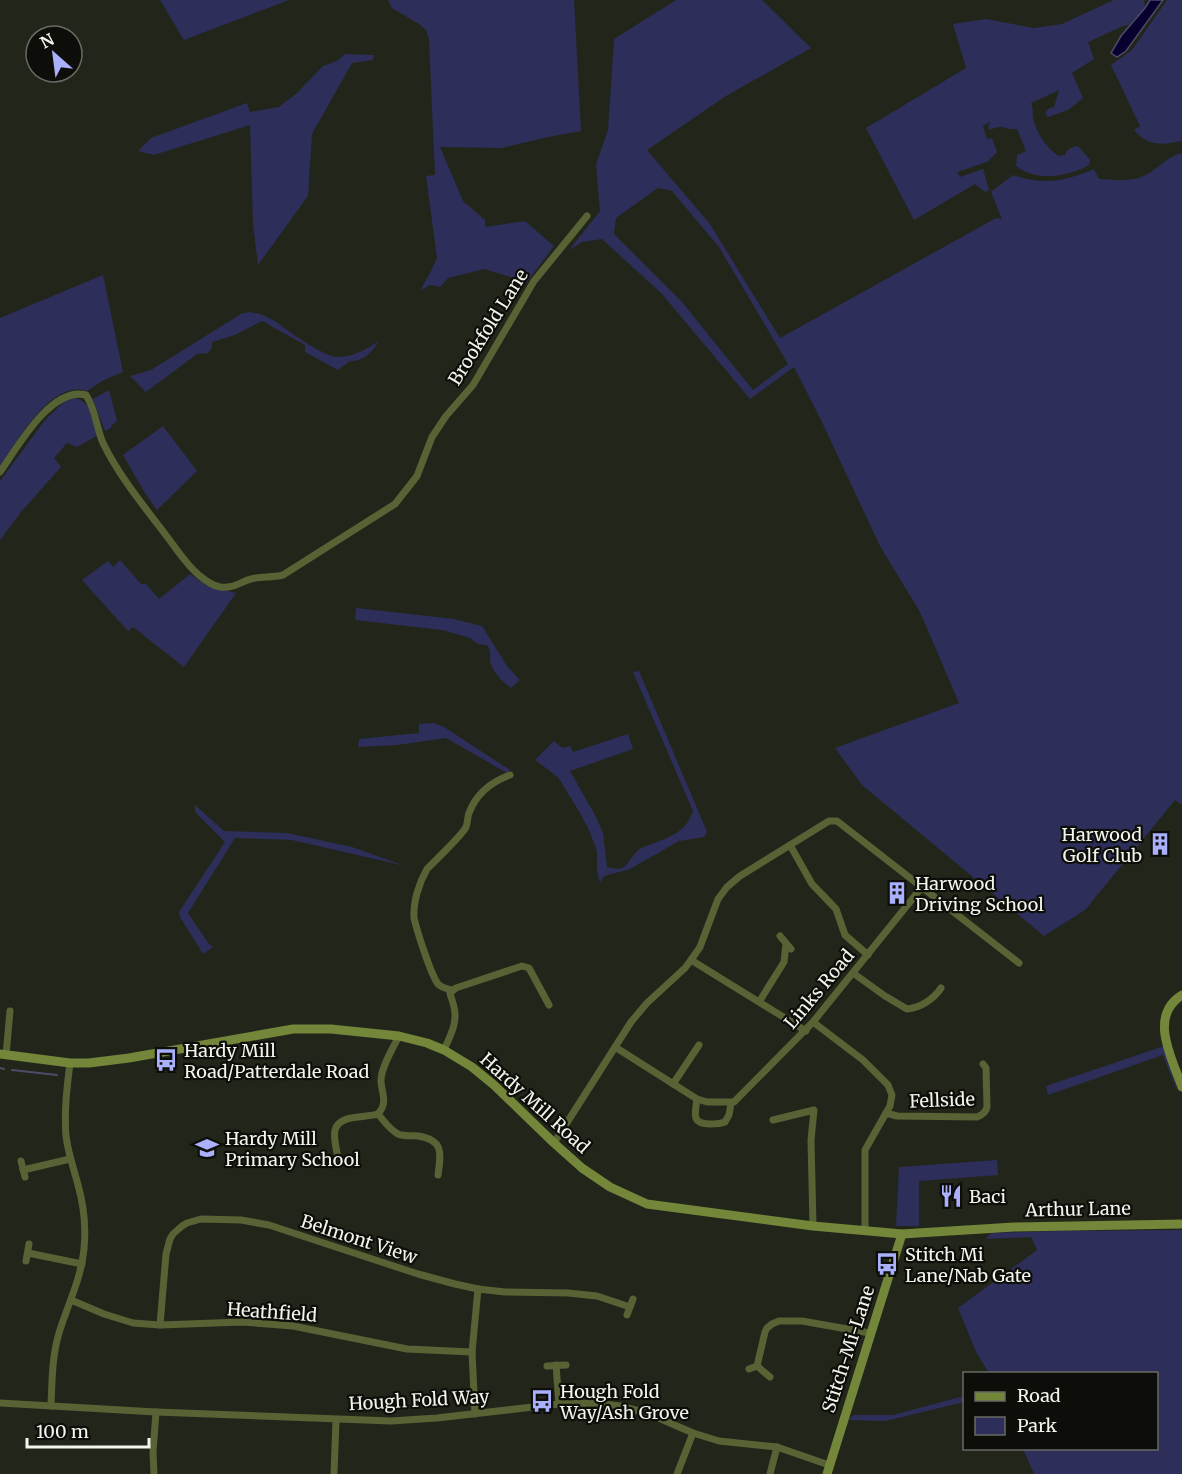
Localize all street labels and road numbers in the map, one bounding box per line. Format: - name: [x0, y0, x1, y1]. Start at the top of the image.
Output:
- street label: Brookfold Lane: [443, 265, 533, 389]
- street label: Links Road: [779, 944, 859, 1034]
- street label: Hardy Mill Road: [475, 1048, 595, 1158]
- street label: Fellside: [909, 1087, 975, 1113]
- street label: Arthur Lane: [1024, 1197, 1131, 1221]
- street label: Belmont View: [298, 1209, 421, 1269]
- street label: Stitch-Mi-Lane: [817, 1282, 879, 1416]
- street label: Heathfield: [226, 1297, 318, 1327]
- street label: Hough Fold Way: [348, 1385, 490, 1415]

